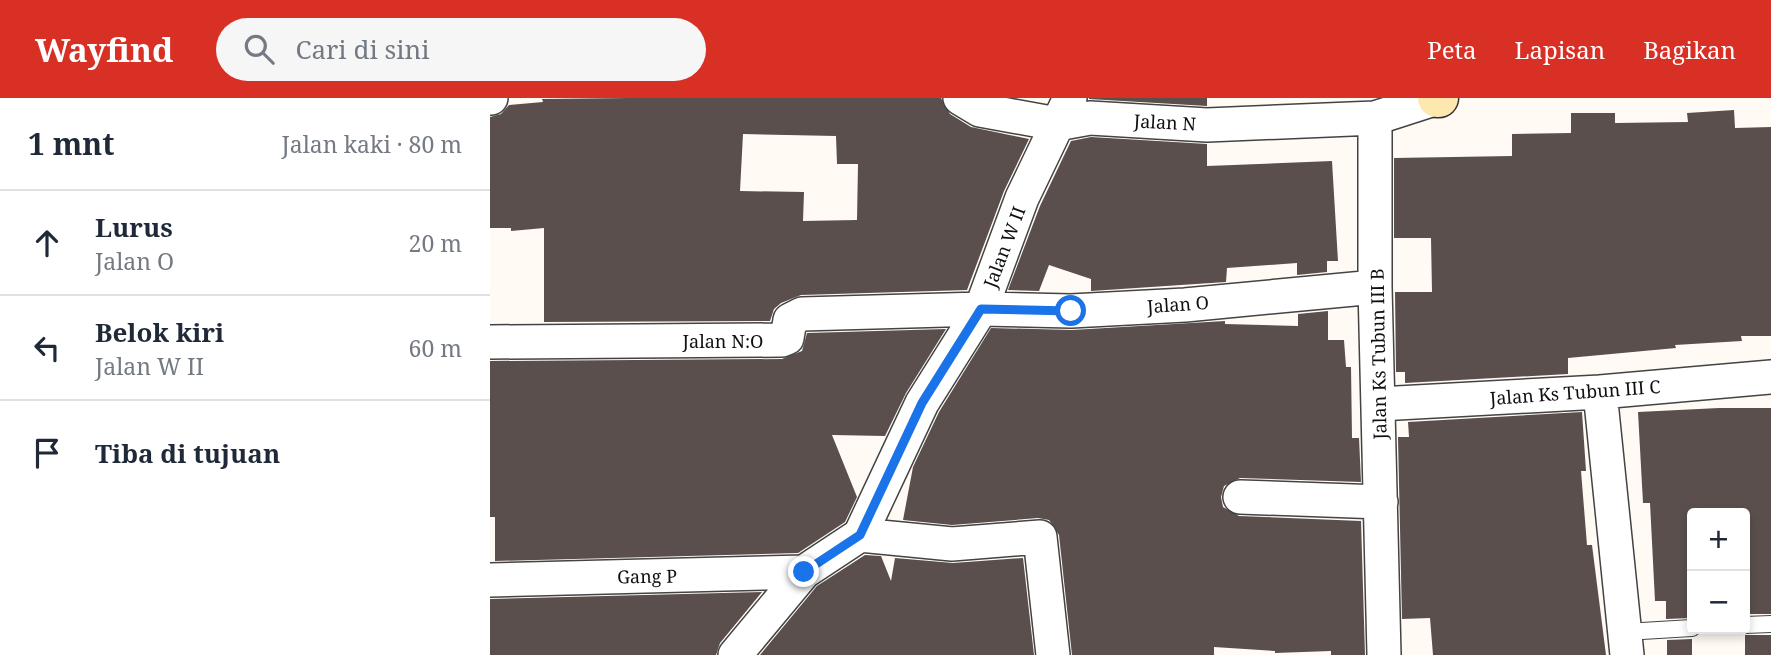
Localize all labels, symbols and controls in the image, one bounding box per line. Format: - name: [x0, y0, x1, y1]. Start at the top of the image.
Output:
- search box: [216, 18, 706, 81]
- text: Wayfind: [35, 27, 174, 72]
- icon: search: [240, 30, 278, 68]
- text: Cari di sini: [296, 31, 430, 67]
- text: Peta: [1427, 33, 1476, 66]
- text: Lapisan: [1514, 33, 1605, 66]
- text: Bagikan: [1643, 33, 1736, 66]
- street label: Jalan N: [1132, 108, 1197, 136]
- text: 1 mnt: [28, 123, 115, 164]
- text: Jalan kaki · 80 m: [282, 128, 462, 160]
- street label: Jalan W II: [977, 203, 1030, 292]
- text: Lurus: [95, 209, 173, 245]
- icon: ahead: [28, 224, 66, 262]
- text: 20 m: [409, 227, 462, 259]
- text: Jalan O: [95, 245, 174, 277]
- street label: Jalan Ks Tubun III B: [1365, 268, 1392, 441]
- street label: Jalan O: [1145, 290, 1210, 318]
- route start: [1055, 295, 1086, 326]
- text: Belok kiri: [95, 314, 224, 350]
- icon: left: [28, 329, 66, 367]
- street label: Jalan N:O: [682, 329, 763, 353]
- text: 60 m: [409, 332, 462, 364]
- text: Jalan W II: [95, 350, 204, 382]
- street label: Jalan Ks Tubun III C: [1488, 374, 1661, 410]
- icon: arrive: [28, 434, 66, 472]
- text: Tiba di tujuan: [95, 435, 280, 471]
- map controls: [1687, 508, 1750, 634]
- button: +: [1687, 508, 1750, 571]
- route end: [788, 556, 819, 587]
- street label: Gang P: [617, 563, 677, 589]
- button: −: [1687, 571, 1750, 634]

